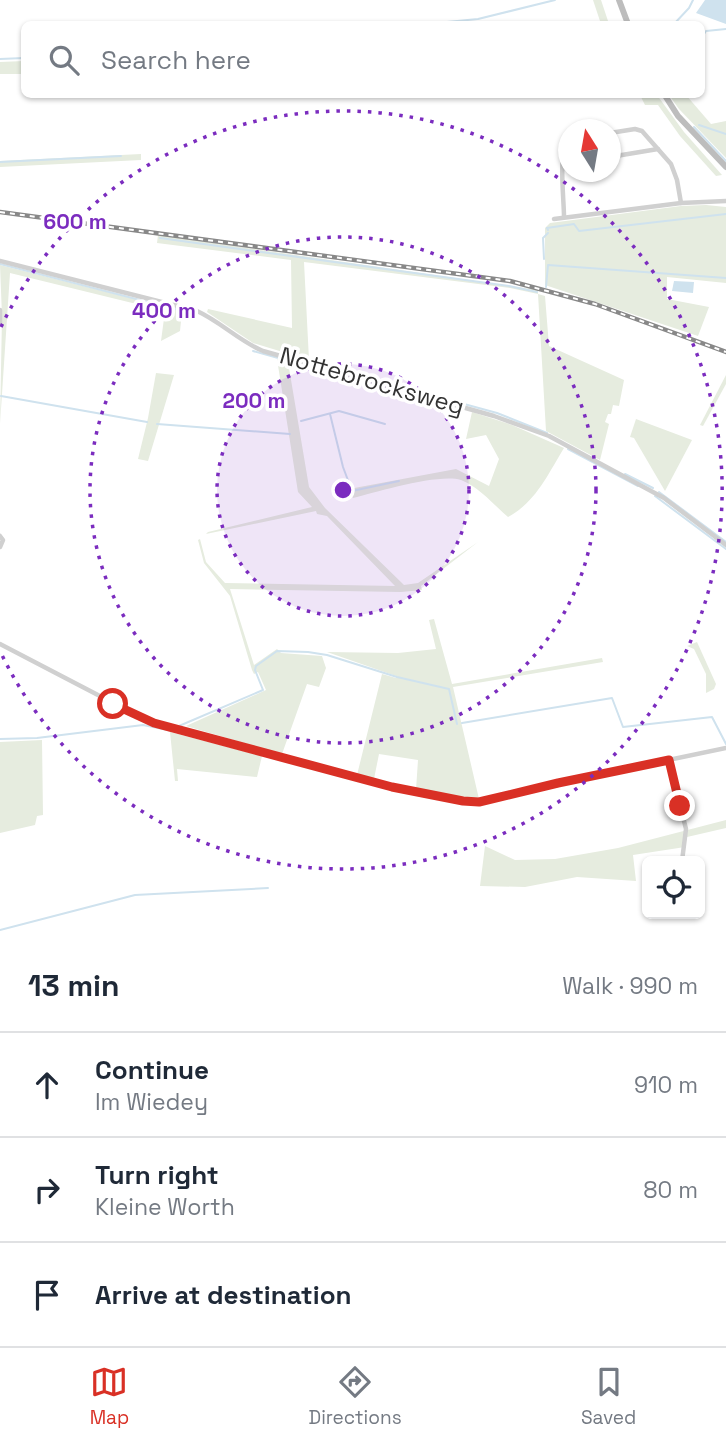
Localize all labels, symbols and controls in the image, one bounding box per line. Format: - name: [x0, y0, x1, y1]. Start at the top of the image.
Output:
- search box: [21, 21, 705, 98]
- icon: search: [45, 41, 83, 79]
- text: Search here: [101, 43, 251, 77]
- north arrow: [558, 119, 621, 182]
- text: 600 m: [43, 208, 107, 235]
- text: 400 m: [132, 297, 196, 324]
- street label: Nottebrocksweg: [276, 339, 468, 422]
- text: 200 m: [223, 387, 285, 414]
- centre of rings: [331, 478, 355, 502]
- route start: [97, 688, 128, 719]
- route end: [664, 790, 695, 821]
- map controls: [642, 856, 705, 919]
- button: locate: [642, 856, 705, 919]
- text: 13 min: [28, 966, 120, 1005]
- text: Walk · 990 m: [562, 971, 698, 1001]
- text: Continue: [95, 1053, 209, 1087]
- icon: ahead: [28, 1066, 66, 1104]
- text: 910 m: [634, 1070, 698, 1100]
- text: Im Wiedey: [95, 1087, 208, 1117]
- text: Turn right: [95, 1158, 219, 1192]
- icon: right: [28, 1171, 66, 1209]
- text: 80 m: [643, 1175, 698, 1205]
- text: Kleine Worth: [95, 1192, 235, 1222]
- icon: arrive: [28, 1276, 66, 1314]
- text: Arrive at destination: [95, 1278, 352, 1312]
- tab: Map: [90, 1363, 129, 1430]
- tab: Directions: [309, 1363, 402, 1430]
- tab: Saved: [581, 1363, 636, 1430]

